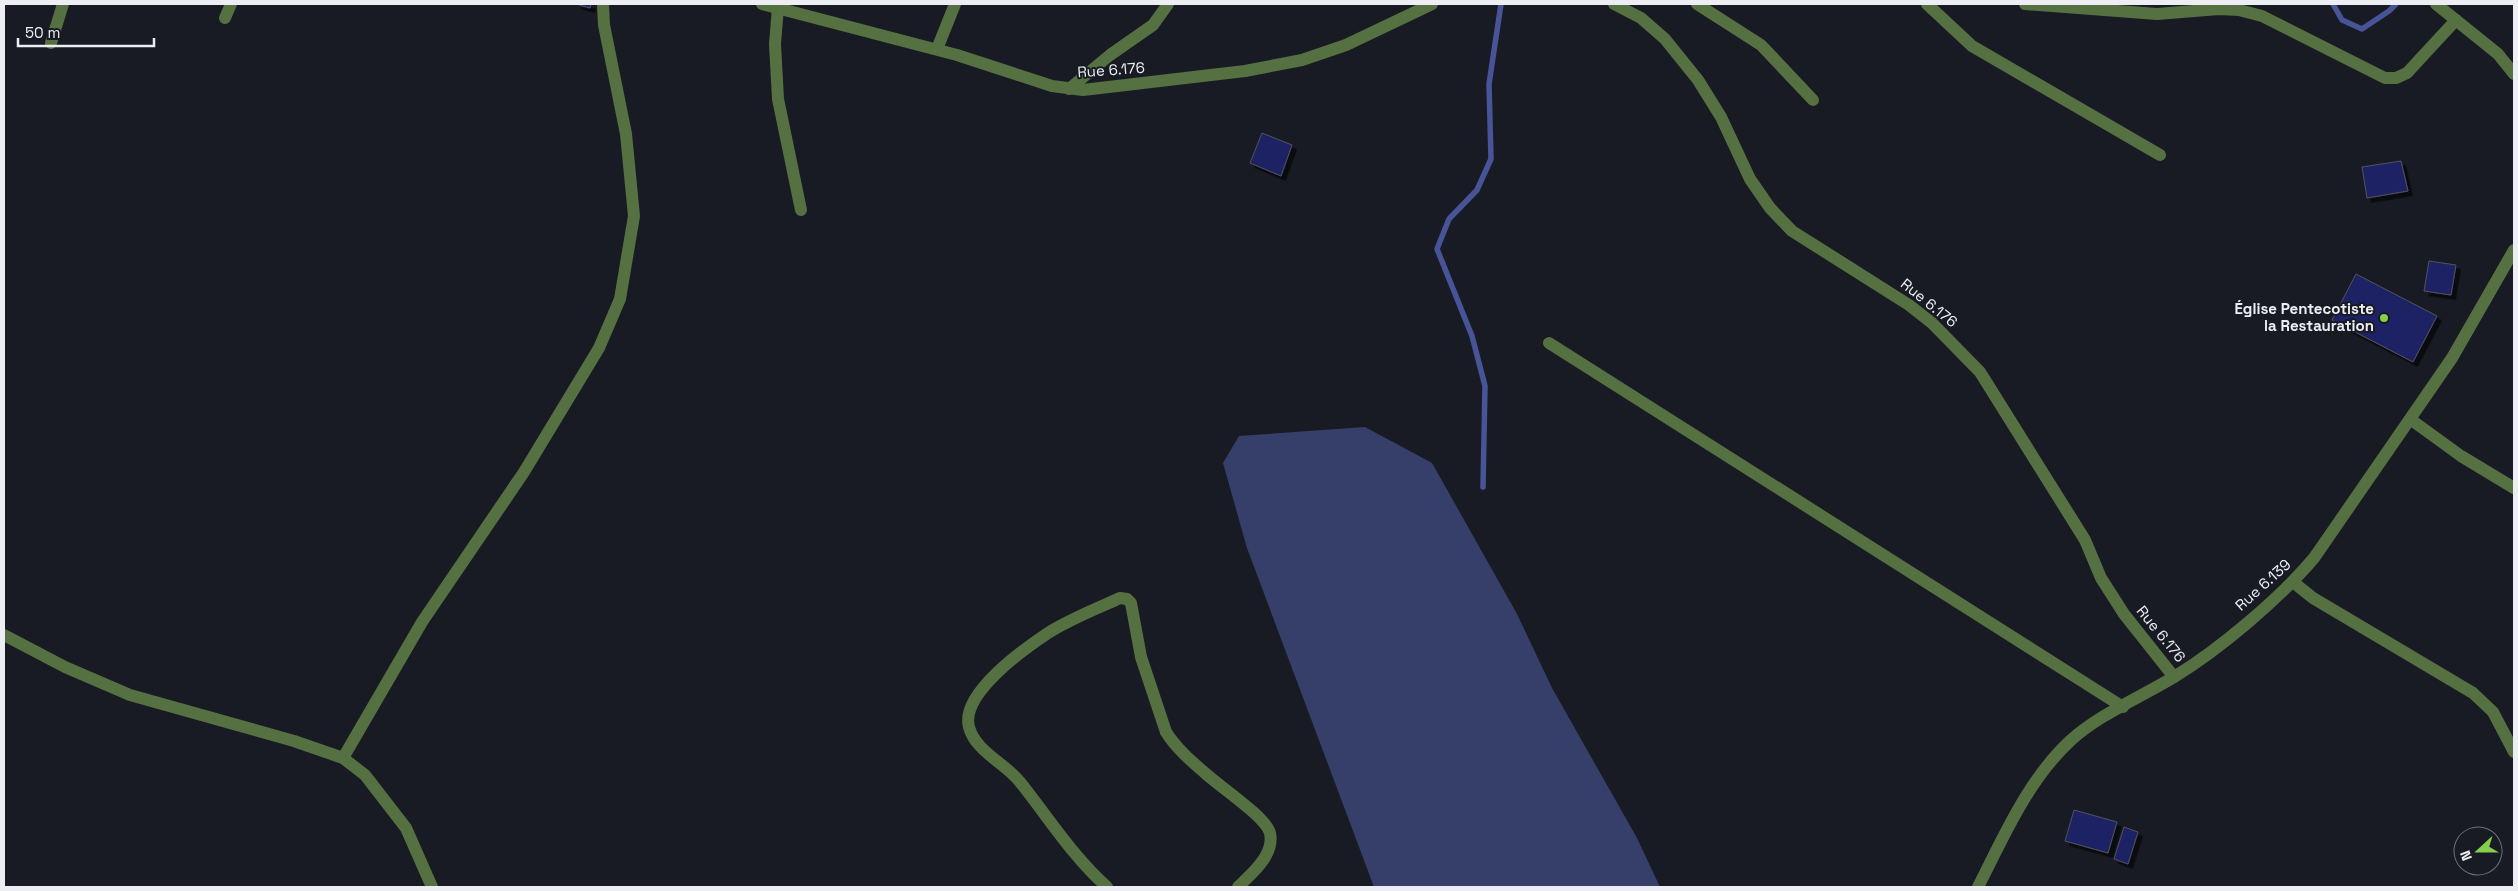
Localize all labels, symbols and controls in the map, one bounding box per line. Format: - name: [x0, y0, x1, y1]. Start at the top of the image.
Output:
- scale bar: [18, 15, 154, 47]
- text: 50 m: [25, 23, 60, 42]
- street label: Rue 6.176: [1077, 58, 1145, 81]
- street label: Rue 6.176: [1897, 274, 1962, 331]
- place label: Église Pentecotiste la Restauration: [2235, 299, 2374, 335]
- marker: Église Pentecotiste la Restauration: [2378, 312, 2390, 324]
- street label: Rue 6.139: [2231, 555, 2294, 615]
- street label: Rue 6.176: [2133, 601, 2190, 666]
- north arrow: [2453, 826, 2503, 876]
- text: N: [2456, 848, 2476, 863]

